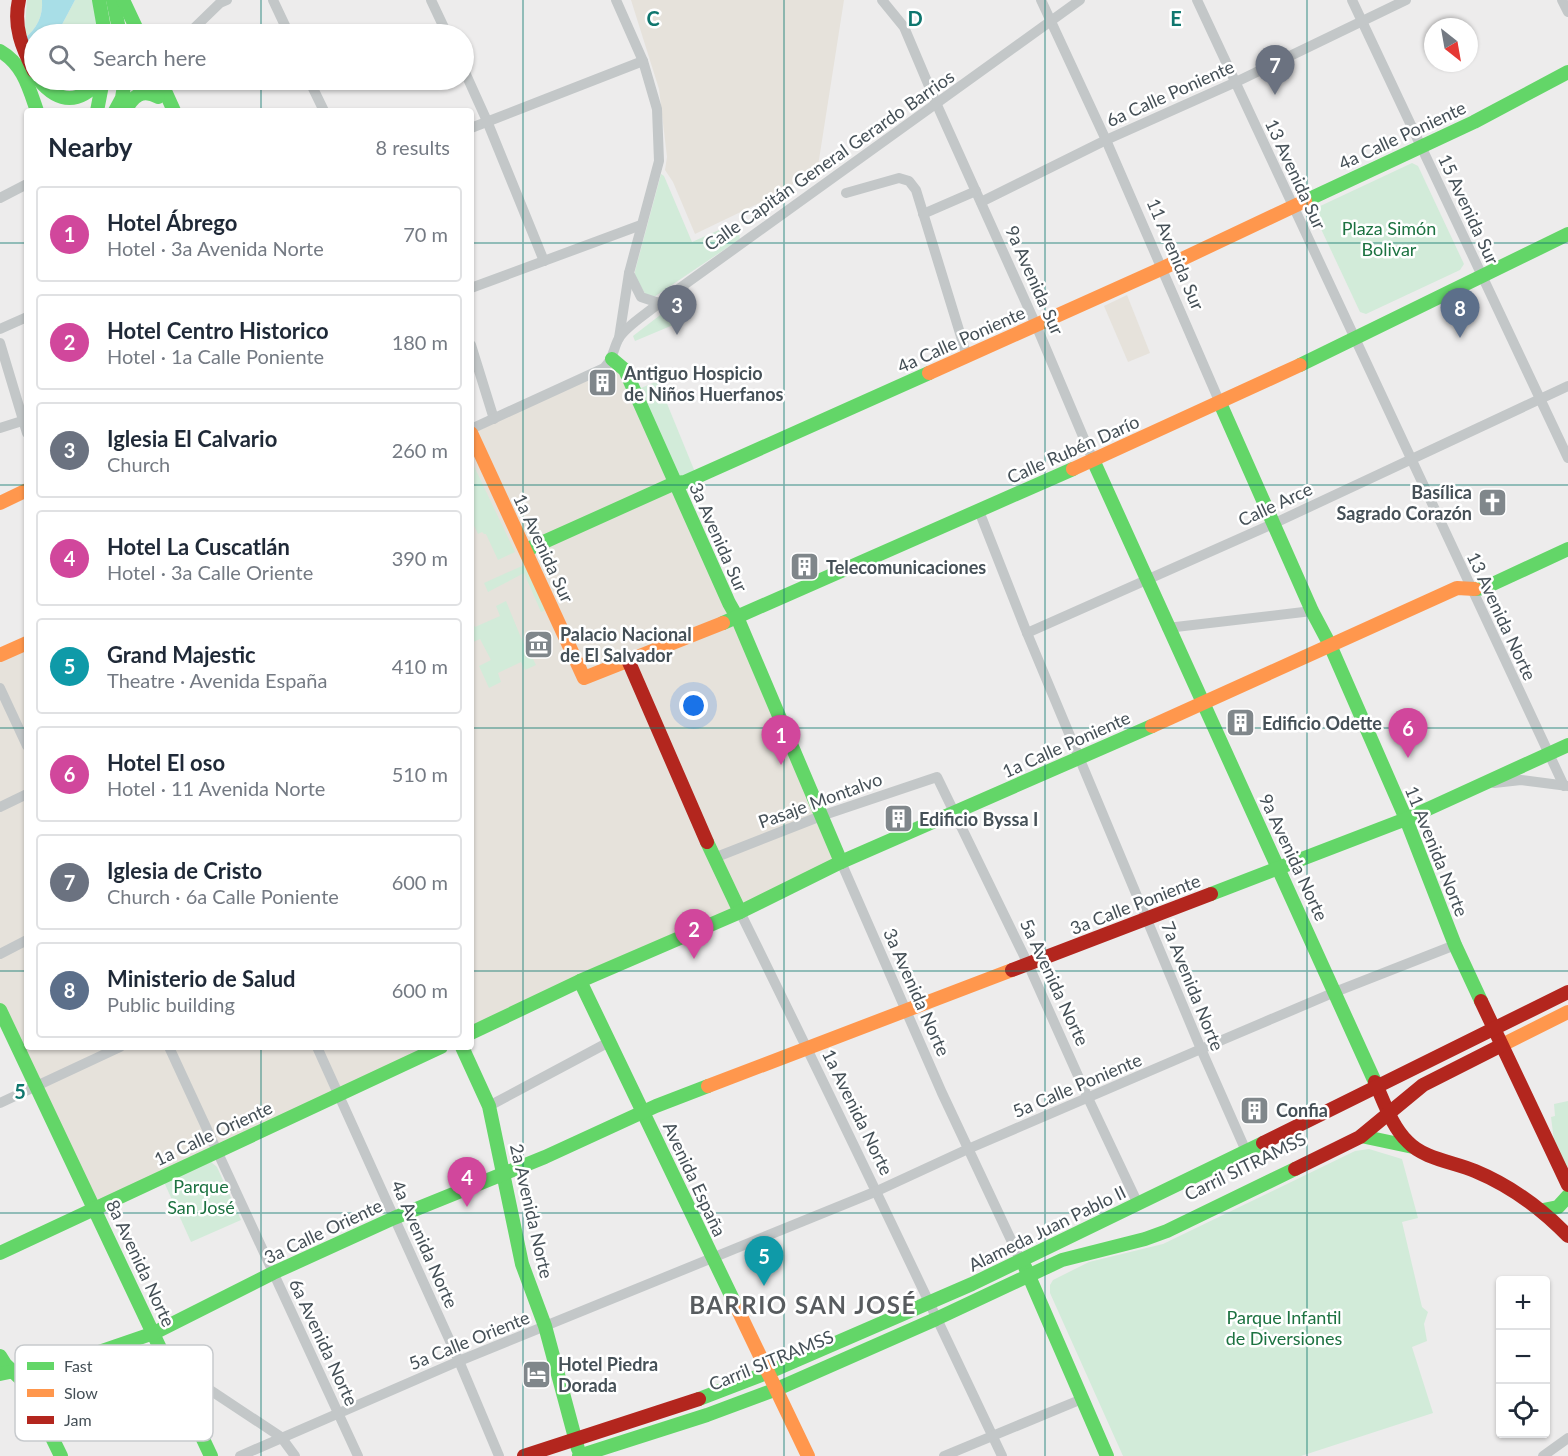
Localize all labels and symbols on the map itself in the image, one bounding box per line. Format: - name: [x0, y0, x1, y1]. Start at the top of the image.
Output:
- text: C: [646, 6, 660, 30]
- text: D: [907, 6, 923, 30]
- text: E: [1170, 6, 1182, 30]
- north arrow: [1424, 18, 1478, 72]
- pin: 7: [1256, 46, 1294, 95]
- street label: 6a Calle Poniente: [1103, 55, 1237, 131]
- street label: Calle Capitán General Gerardo Barrios: [700, 65, 958, 255]
- street label: 4a Calle Poniente: [1335, 96, 1469, 174]
- street label: 13 Avenida Sur: [1261, 115, 1331, 233]
- street label: 15 Avenida Sur: [1434, 150, 1504, 268]
- street label: 11 Avenida Sur: [1143, 195, 1210, 314]
- park label: Plaza Simón Bolivar: [1342, 217, 1436, 260]
- street label: 9a Avenida Sur: [1001, 222, 1069, 339]
- pin: 3: [658, 286, 696, 335]
- pin: 8: [1440, 288, 1480, 338]
- street label: 4a Calle Poniente: [894, 301, 1028, 377]
- place label: Antiguo Hospicio de Niños Huerfanos: [623, 362, 784, 405]
- building icon: Antiguo Hospicio de Niños Huerfanos: [587, 367, 619, 399]
- street label: Calle Rubén Darío: [1004, 410, 1142, 488]
- street label: Calle Arce: [1234, 477, 1316, 531]
- street label: 3a Avenida Sur: [685, 479, 753, 596]
- place label: Basílica Sagrado Corazón: [1337, 481, 1472, 524]
- church icon: Basílica Sagrado Corazón: [1477, 486, 1509, 518]
- street label: 1a Avenida Sur: [509, 490, 579, 606]
- street label: 13 Avenida Norte: [1463, 548, 1541, 684]
- building icon: Telecomunicaciones: [789, 551, 821, 583]
- place label: Telecomunicaciones: [826, 556, 986, 578]
- place label: Palacio Nacional de El Salvador: [560, 623, 692, 666]
- museum icon: Palacio Nacional de El Salvador: [523, 628, 555, 660]
- your location: [679, 691, 708, 720]
- street label: 1a Calle Poniente: [999, 706, 1133, 782]
- building icon: Edificio Odette: [1225, 707, 1257, 739]
- pin: 6: [1388, 708, 1428, 758]
- place label: Edificio Odette: [1262, 712, 1382, 734]
- pin: 1: [762, 716, 800, 765]
- street label: Pasaje Montalvo: [755, 767, 885, 833]
- street label: 11 Avenida Norte: [1401, 782, 1473, 920]
- street label: 9a Avenida Norte: [1255, 790, 1333, 924]
- building icon: Edificio Byssa I: [882, 803, 914, 835]
- place label: Edificio Byssa I: [919, 808, 1038, 830]
- street label: 3a Calle Poniente: [1067, 869, 1203, 939]
- pin: 2: [674, 910, 714, 959]
- street label: 5a Avenida Norte: [1016, 915, 1094, 1049]
- street label: 7a Avenida Norte: [1157, 918, 1229, 1054]
- street label: 3a Avenida Norte: [879, 925, 955, 1059]
- street label: 1a Avenida Norte: [818, 1045, 898, 1179]
- street label: 5a Calle Poniente: [1009, 1048, 1145, 1122]
- text: 5: [14, 1079, 26, 1103]
- building icon: Confia: [1239, 1094, 1271, 1126]
- street label: 1a Calle Oriente: [150, 1096, 276, 1170]
- place label: Confia: [1276, 1099, 1328, 1121]
- street label: Avenida España: [659, 1118, 731, 1240]
- street label: Carril SITRAMSS: [1181, 1127, 1309, 1205]
- street label: 2a Avenida Norte: [506, 1142, 558, 1280]
- pin: 4: [448, 1158, 486, 1207]
- park label: Parque San José: [167, 1175, 235, 1218]
- street label: 4a Avenida Norte: [387, 1177, 463, 1311]
- street label: Alameda Juan Pablo II: [965, 1180, 1129, 1276]
- street label: 3a Calle Oriente: [260, 1194, 386, 1268]
- street label: 8a Avenida Norte: [102, 1196, 180, 1330]
- pin: 5: [744, 1236, 783, 1286]
- street label: 6a Avenida Norte: [285, 1275, 363, 1409]
- district label: BARRIO SAN JOSÉ: [689, 1290, 917, 1319]
- street label: 5a Calle Oriente: [406, 1306, 532, 1374]
- park label: Parque Infantil de Diversiones: [1226, 1306, 1343, 1349]
- street label: Carril SITRAMSS: [705, 1325, 837, 1395]
- legend: [15, 1345, 213, 1441]
- place label: Hotel Piedra Dorada: [558, 1353, 658, 1396]
- text: Fast: [64, 1356, 93, 1375]
- hotel icon: Hotel Piedra Dorada: [521, 1358, 553, 1390]
- text: Slow: [64, 1383, 98, 1402]
- text: Jam: [64, 1410, 92, 1429]

